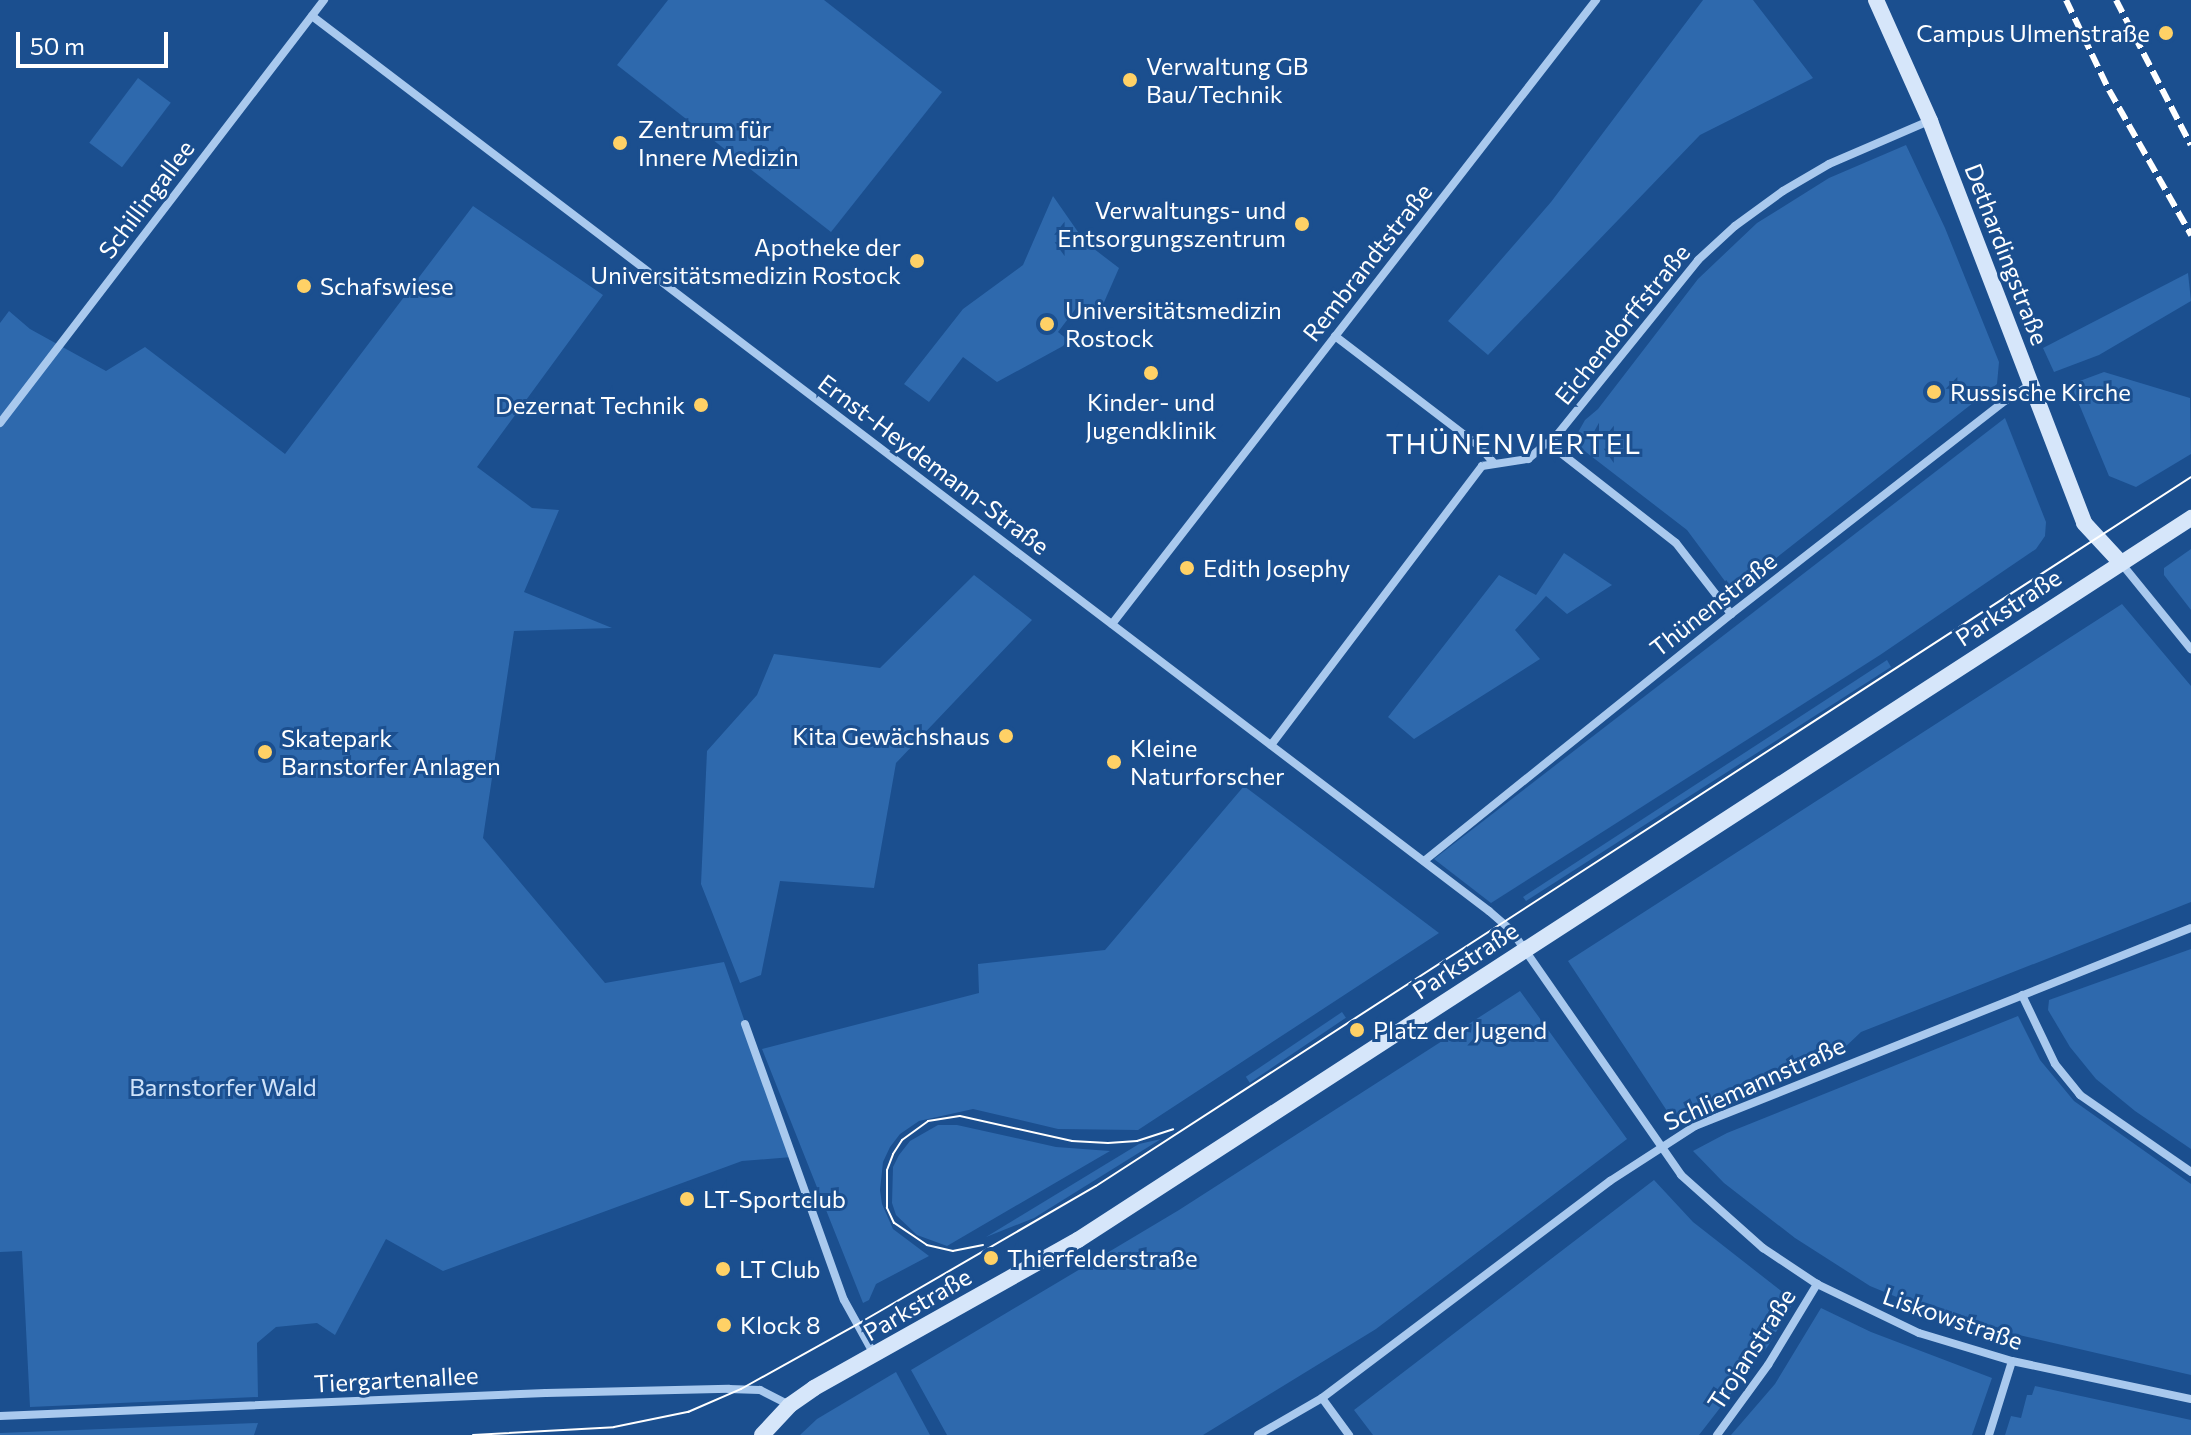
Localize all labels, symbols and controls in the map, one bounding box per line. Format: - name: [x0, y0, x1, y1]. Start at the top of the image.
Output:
- scale bar: [20, 16, 172, 66]
- place label: Campus Ulmenstraße: [1916, 19, 2150, 47]
- marker: Campus Ulmenstraße: [2157, 24, 2175, 42]
- text: 50 m: [30, 31, 85, 60]
- place label: Verwaltung GB Bau/Technik: [1146, 52, 1308, 108]
- marker: Verwaltung GB Bau/Technik: [1121, 71, 1139, 89]
- place label: Zentrum für Innere Medizin: [638, 115, 799, 171]
- marker: Zentrum für Innere Medizin: [609, 132, 631, 154]
- street label: Schillingallee: [92, 134, 200, 264]
- street label: Dethardingstraße: [1959, 159, 2055, 349]
- street label: Rembrandtstraße: [1296, 177, 1438, 347]
- place label: Verwaltungs- und Entsorgungszentrum: [1057, 196, 1286, 252]
- marker: Verwaltungs- und Entsorgungszentrum: [1293, 215, 1311, 233]
- place label: Apotheke der Universitätsmedizin Rostock: [590, 233, 901, 289]
- street label: Eichendorffstraße: [1548, 238, 1696, 410]
- marker: Apotheke der Universitätsmedizin Rostock: [908, 252, 926, 270]
- place label: Schafswiese: [320, 272, 454, 300]
- marker: Schafswiese: [295, 277, 313, 295]
- place label: Universitätsmedizin Rostock: [1065, 296, 1282, 352]
- marker: Universitätsmedizin Rostock: [1036, 313, 1058, 335]
- marker: Kinder- und Jugendklinik: [1140, 362, 1162, 384]
- street label: Ernst-Heydemann-Straße: [813, 368, 1055, 560]
- place label: Russische Kirche: [1950, 378, 2131, 406]
- marker: Russische Kirche: [1925, 383, 1943, 401]
- place label: Kinder- und Jugendklinik: [1085, 388, 1217, 444]
- place label: Dezernat Technik: [495, 391, 685, 419]
- marker: Dezernat Technik: [692, 396, 710, 414]
- district label: THÜNENVIERTEL: [1386, 426, 1642, 460]
- street label: Thünenstraße: [1644, 546, 1782, 662]
- place label: Edith Josephy: [1203, 554, 1350, 582]
- marker: Edith Josephy: [1178, 559, 1196, 577]
- street label: Parkstraße: [1950, 562, 2066, 652]
- place label: Kita Gewächshaus: [792, 722, 990, 750]
- place label: Skatepark Barnstorfer Anlagen: [281, 724, 501, 780]
- marker: Kita Gewächshaus: [997, 727, 1015, 745]
- place label: Kleine Naturforscher: [1130, 734, 1285, 790]
- marker: Skatepark Barnstorfer Anlagen: [256, 743, 274, 761]
- marker: Kleine Naturforscher: [1105, 753, 1123, 771]
- street label: Parkstraße: [1407, 915, 1523, 1005]
- place label: Platz der Jugend: [1373, 1016, 1547, 1044]
- marker: Platz der Jugend: [1348, 1021, 1366, 1039]
- street label: Schliemannstraße: [1659, 1030, 1849, 1136]
- park label: Barnstorfer Wald: [129, 1073, 317, 1101]
- place label: LT-Sportclub: [703, 1185, 846, 1213]
- marker: LT-Sportclub: [678, 1190, 696, 1208]
- place label: Thierfelderstraße: [1007, 1244, 1198, 1272]
- marker: Thierfelderstraße: [982, 1249, 1000, 1267]
- place label: LT Club: [739, 1255, 821, 1283]
- marker: LT Club: [714, 1260, 732, 1278]
- street label: Parkstraße: [858, 1262, 976, 1346]
- street label: Liskowstraße: [1879, 1281, 2027, 1355]
- street label: Trojanstraße: [1701, 1283, 1801, 1415]
- place label: Klock 8: [740, 1311, 821, 1339]
- marker: Klock 8: [715, 1316, 733, 1334]
- street label: Tiergartenallee: [313, 1360, 479, 1398]

